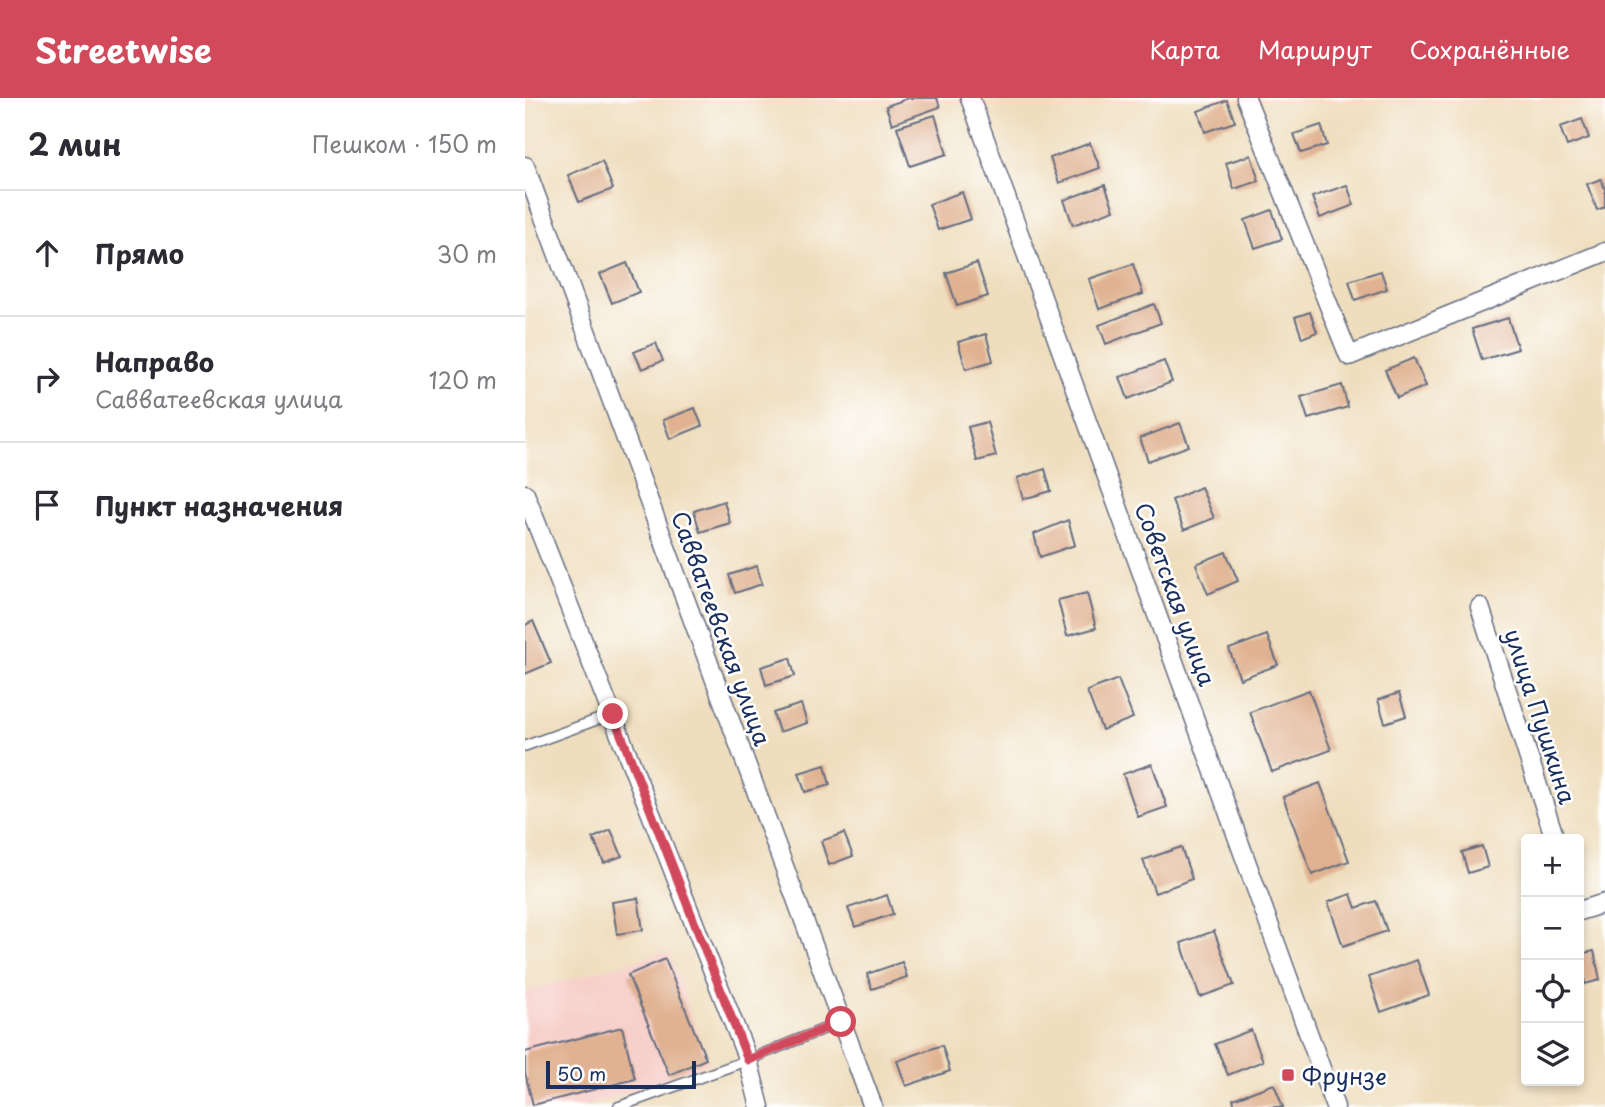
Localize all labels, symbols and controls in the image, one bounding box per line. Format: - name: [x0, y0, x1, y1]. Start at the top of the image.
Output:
- text: Streetwise: [35, 24, 212, 74]
- text: Карта: [1149, 31, 1220, 67]
- text: Маршрут: [1258, 31, 1372, 67]
- text: Сохранённые: [1410, 31, 1570, 67]
- text: 2 мин: [28, 121, 122, 166]
- text: Пешком · 150 m: [312, 126, 497, 161]
- icon: ahead: [28, 234, 66, 272]
- text: Прямо: [95, 234, 184, 273]
- text: 30 m: [436, 236, 497, 271]
- text: Направо: [95, 342, 214, 381]
- icon: right: [28, 360, 66, 398]
- text: 120 m: [429, 362, 497, 397]
- text: Савватеевская улица: [95, 381, 342, 416]
- icon: arrive: [28, 486, 66, 524]
- text: Пункт назначения: [95, 486, 343, 525]
- street label: Советская улица: [1127, 497, 1226, 691]
- street label: Савватеевская улица: [663, 506, 781, 751]
- street label: улица Пушкина: [1496, 624, 1586, 809]
- route end: [597, 698, 628, 729]
- map controls: [1521, 834, 1584, 1086]
- button: +: [1521, 834, 1584, 897]
- button: −: [1521, 897, 1584, 960]
- button: locate: [1521, 960, 1584, 1023]
- route start: [825, 1006, 856, 1037]
- button: layers: [1521, 1023, 1584, 1086]
- scale bar: [546, 1058, 697, 1090]
- place label: Фрунзе: [1302, 1058, 1386, 1093]
- text: 50 m: [557, 1059, 606, 1087]
- marker: Фрунзе: [1280, 1067, 1296, 1083]

